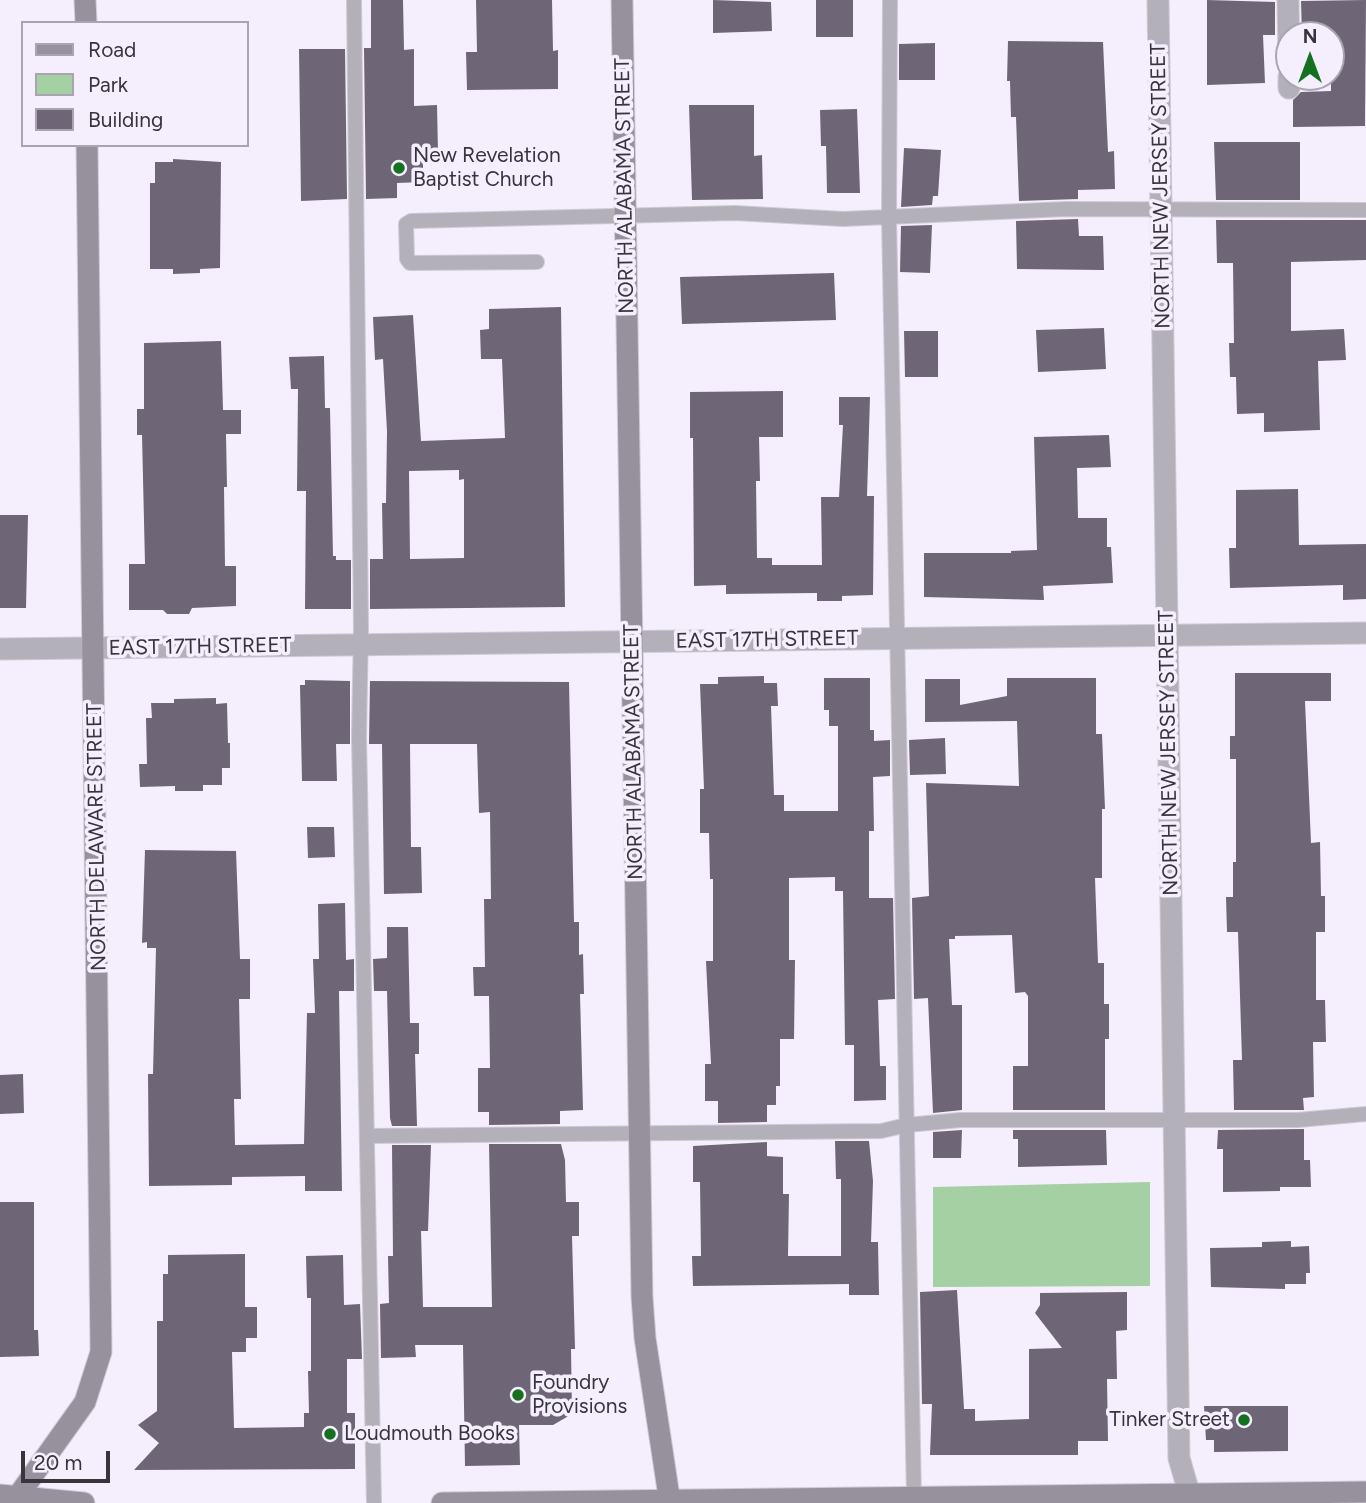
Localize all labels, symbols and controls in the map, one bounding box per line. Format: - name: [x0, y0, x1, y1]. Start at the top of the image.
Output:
- legend: [21, 21, 248, 147]
- north arrow: [1275, 21, 1345, 91]
- text: N: [1303, 25, 1317, 48]
- text: Road: [88, 37, 136, 62]
- street label: NORTH NEW JERSEY STREET: [1146, 43, 1176, 329]
- street label: NORTH ALABAMA STREET: [610, 58, 640, 314]
- text: Park: [88, 72, 128, 97]
- text: Building: [88, 107, 163, 132]
- place label: New Revelation Baptist Church: [413, 143, 561, 193]
- marker: New Revelation Baptist Church: [391, 160, 407, 176]
- street label: NORTH NEW JERSEY STREET: [1154, 610, 1184, 896]
- street label: NORTH ALABAMA STREET: [619, 624, 649, 880]
- street label: EAST 17TH STREET: [675, 626, 859, 654]
- street label: EAST 17TH STREET: [108, 633, 292, 661]
- street label: NORTH DELAWARE STREET: [82, 703, 112, 971]
- place label: Foundry Provisions: [532, 1370, 627, 1420]
- marker: Foundry Provisions: [510, 1387, 526, 1403]
- place label: Tinker Street: [1109, 1407, 1230, 1433]
- marker: Tinker Street: [1236, 1412, 1252, 1428]
- place label: Loudmouth Books: [344, 1421, 515, 1447]
- marker: Loudmouth Books: [322, 1426, 338, 1442]
- scale bar: [24, 1436, 114, 1480]
- text: 20 m: [34, 1450, 82, 1475]

